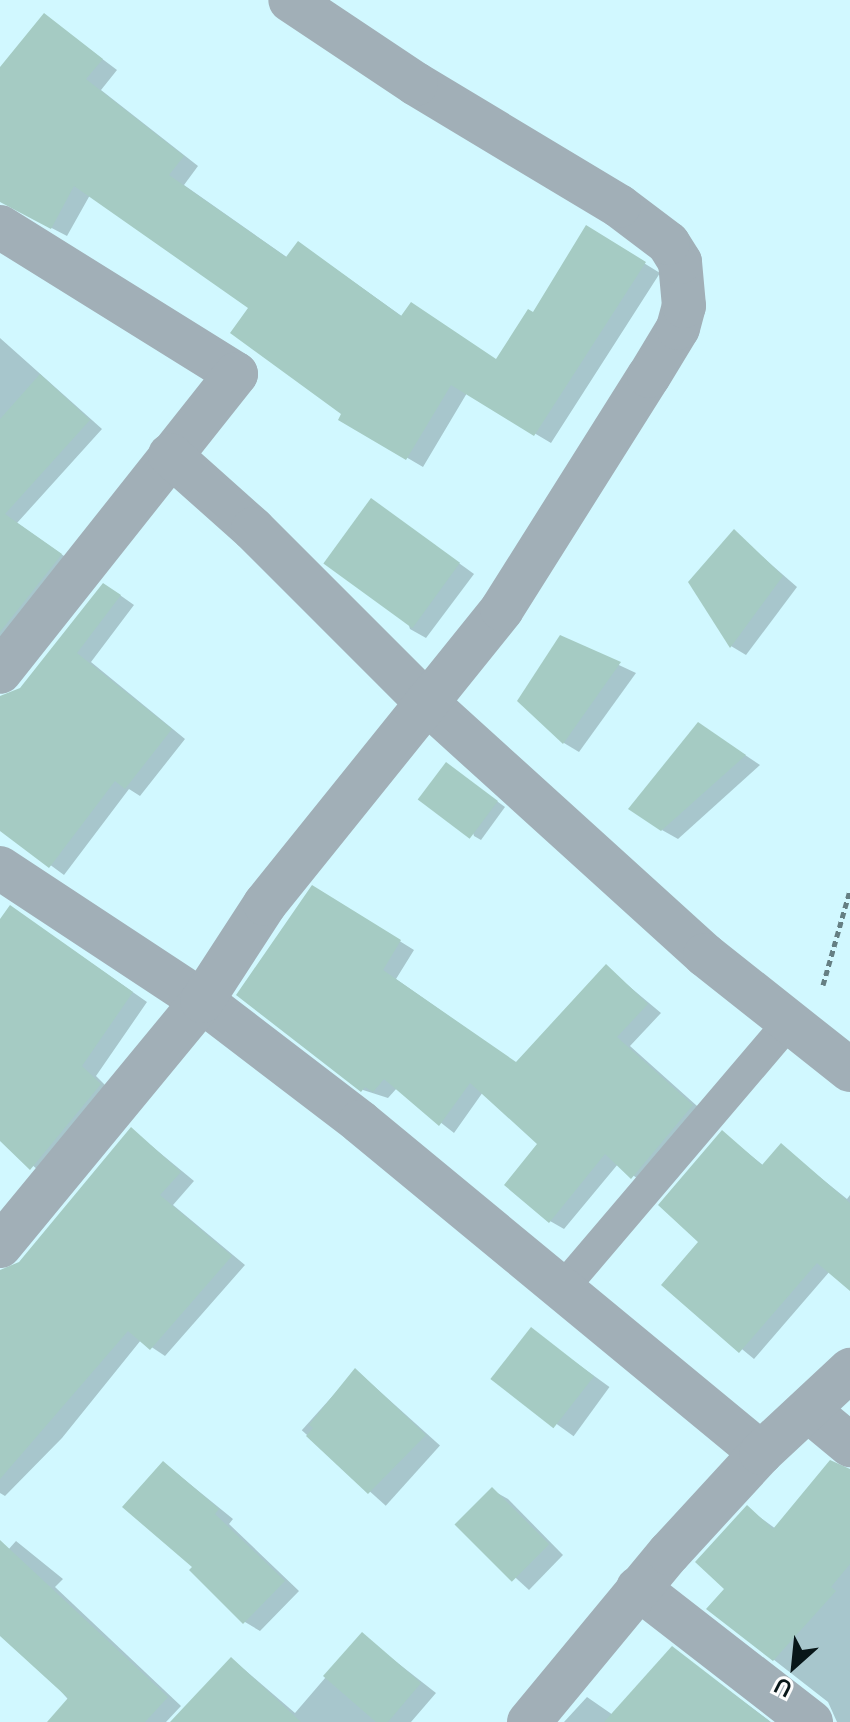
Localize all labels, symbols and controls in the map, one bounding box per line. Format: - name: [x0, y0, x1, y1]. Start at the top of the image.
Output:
- north arrow: [754, 1626, 834, 1706]
- text: U: [769, 1672, 796, 1704]

